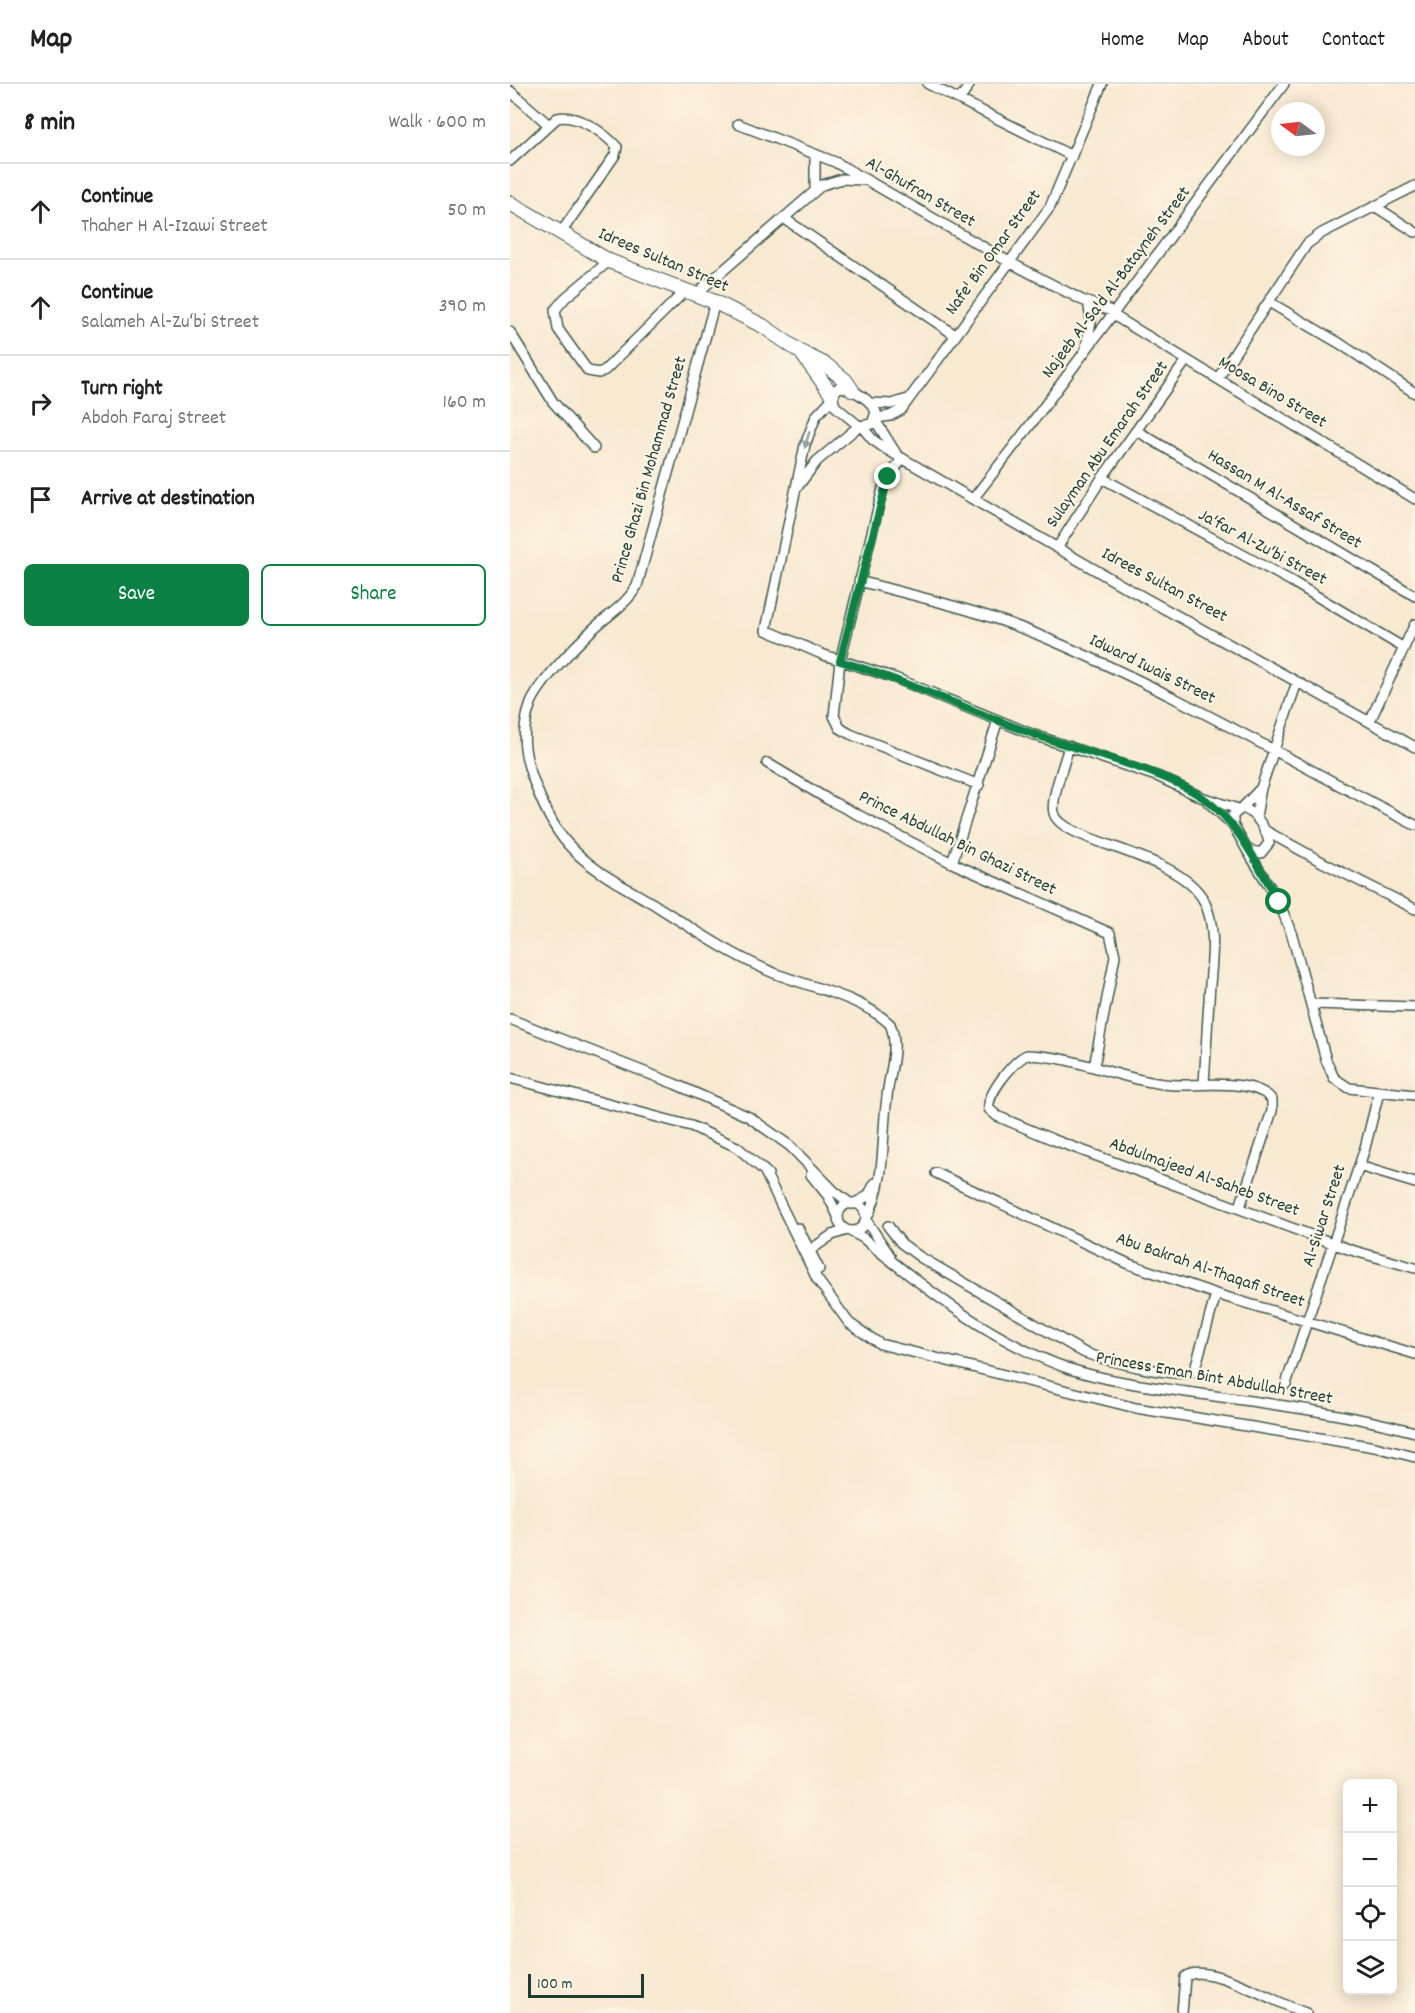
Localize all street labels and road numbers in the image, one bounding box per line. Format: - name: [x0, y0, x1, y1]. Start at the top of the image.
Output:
- street label: Al-Ghufran Street: [860, 151, 980, 235]
- street label: Najeeb Al-Sa'd Al-Batayneh Street: [1036, 182, 1198, 384]
- street label: Nafe' Bin Omar Street: [940, 185, 1048, 321]
- street label: Idrees Sultan Street: [594, 222, 732, 300]
- street label: Moosa Bino Street: [1213, 351, 1331, 435]
- street label: Prince Ghazi Bin Mohammad Street: [606, 353, 694, 586]
- street label: Sulayman Abu Emarah Street: [1041, 356, 1175, 534]
- street label: Hassan M Al-Assaf Street: [1202, 444, 1366, 556]
- street label: Ja‘far Al-Zu‘bi Street: [1193, 503, 1331, 593]
- street label: Idrees Sultan Street: [1097, 542, 1232, 630]
- street label: Idward Iwais Street: [1085, 629, 1220, 712]
- street label: Prince Abdullah Bin Ghazi Street: [854, 785, 1060, 903]
- street label: Abdulmajeed Al-Saheb Street: [1106, 1132, 1303, 1224]
- street label: Al-Siwar Street: [1297, 1161, 1353, 1270]
- street label: Abu Bakrah Al-Thaqafi Street: [1112, 1227, 1308, 1315]
- street label: Princess Eman Bint Abdullah Street: [1094, 1346, 1335, 1412]

